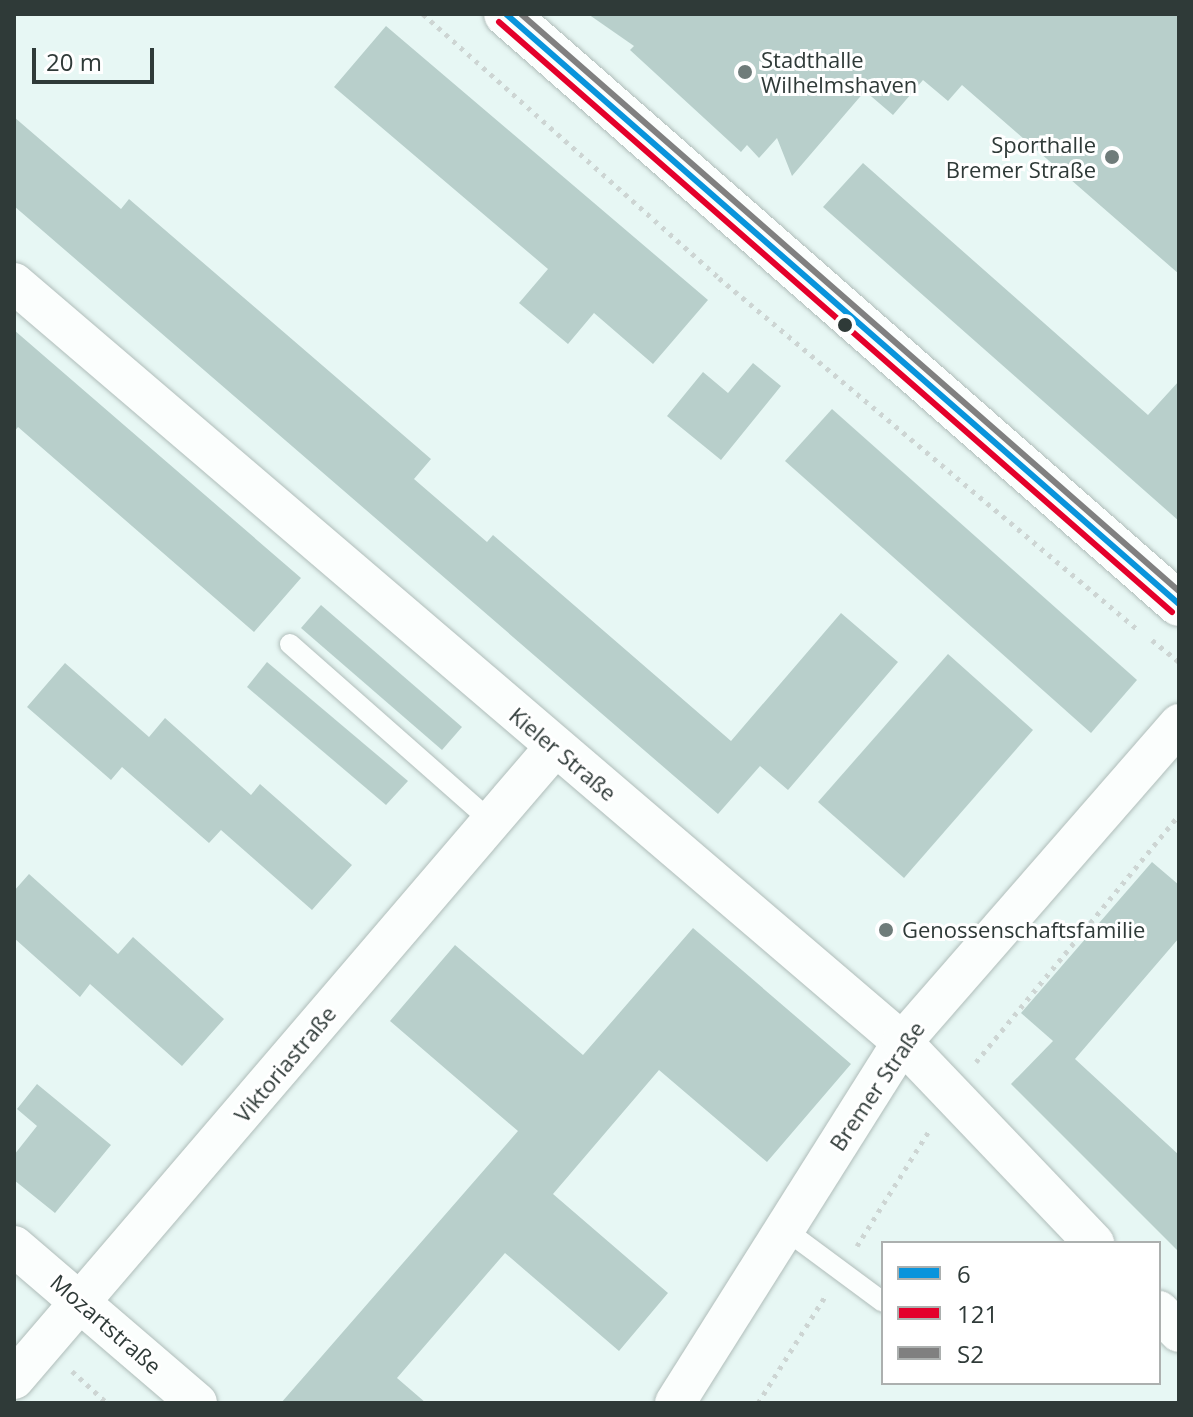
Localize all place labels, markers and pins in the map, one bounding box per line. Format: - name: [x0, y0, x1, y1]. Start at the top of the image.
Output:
- place label: Stadthalle Wilhelmshaven: [761, 46, 917, 98]
- marker: Stadthalle Wilhelmshaven: [736, 63, 754, 81]
- place label: Sporthalle Bremer Straße: [946, 131, 1096, 182]
- marker: Sporthalle Bremer Straße: [1103, 148, 1121, 166]
- unlabelled marker: [837, 317, 853, 333]
- place label: Genossenschaftsfamilie: [902, 917, 1145, 943]
- marker: Genossenschaftsfamilie: [877, 921, 895, 939]

